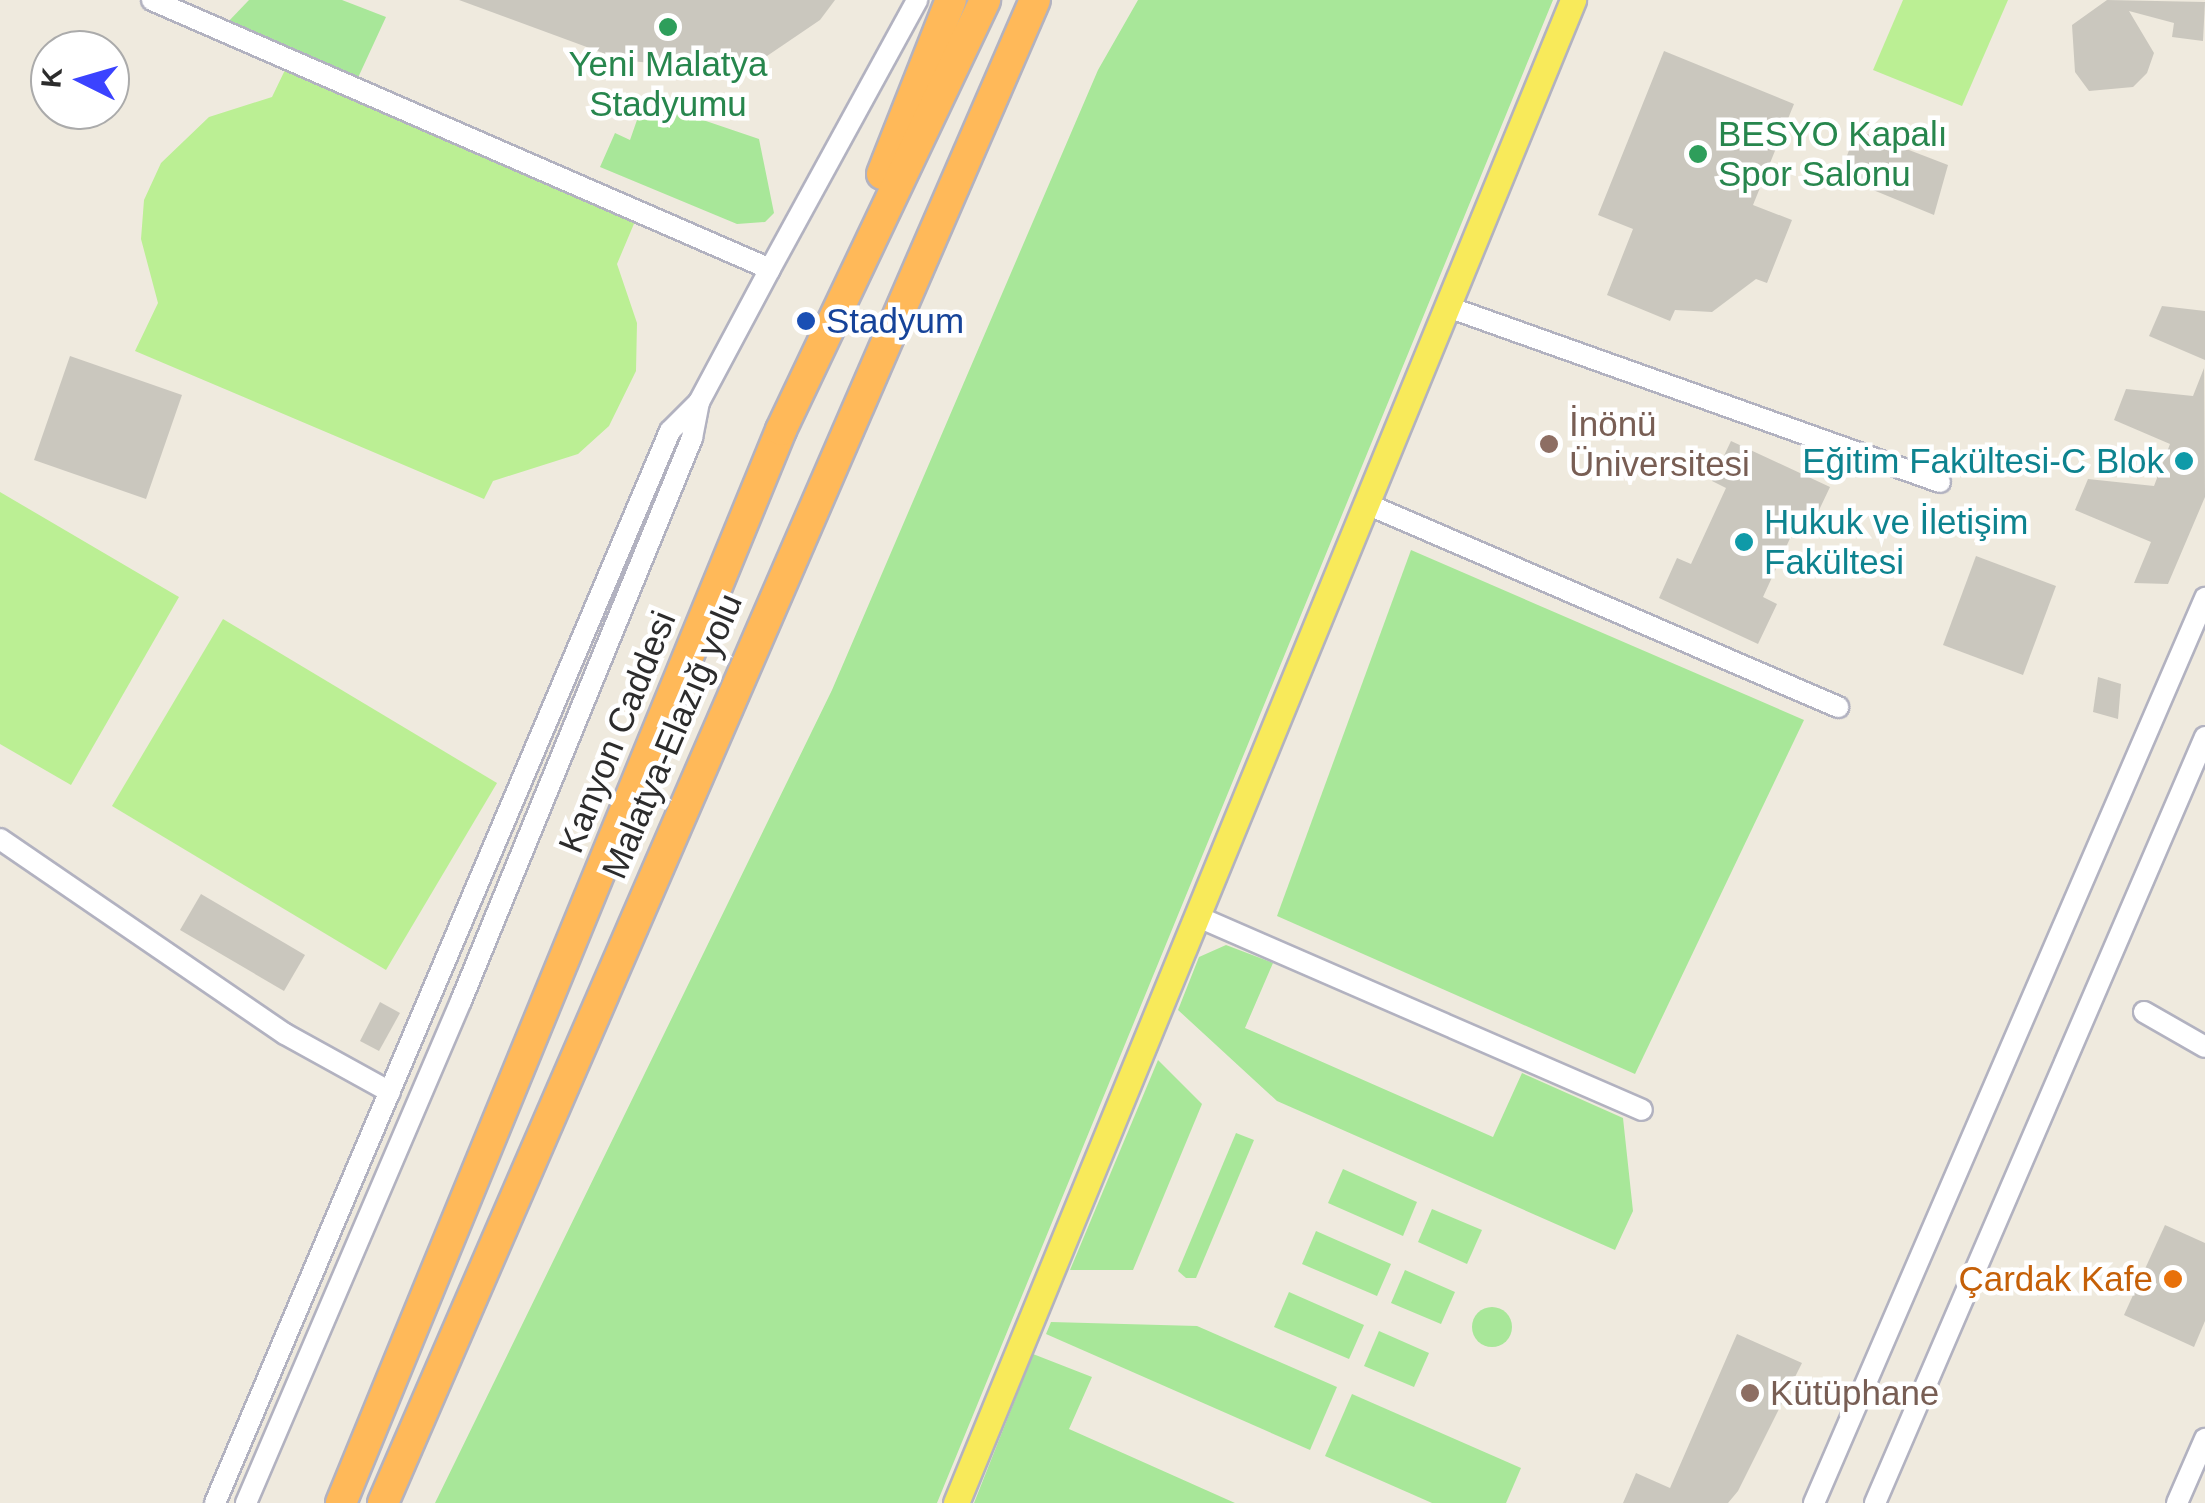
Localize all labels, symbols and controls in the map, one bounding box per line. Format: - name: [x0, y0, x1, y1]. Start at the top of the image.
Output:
- marker: Yeni Malatya Stadyumu: [657, 16, 679, 38]
- north arrow: [30, 30, 130, 130]
- place label: Yeni Malatya Stadyumu: [568, 43, 768, 125]
- text: K: [35, 66, 68, 89]
- place label: BESYO Kapalı Spor Salonu: [1718, 113, 1948, 195]
- marker: BESYO Kapalı Spor Salonu: [1687, 143, 1709, 165]
- place label: Stadyum: [826, 300, 964, 342]
- marker: Stadyum: [795, 310, 817, 332]
- place label: İnönü Üniversitesi: [1569, 403, 1750, 485]
- marker: İnönü Üniversitesi: [1538, 433, 1560, 455]
- place label: Eğitim Fakültesi-C Blok: [1802, 440, 2164, 482]
- marker: Eğitim Fakültesi-C Blok: [2173, 450, 2195, 472]
- place label: Hukuk ve İletişim Fakültesi: [1764, 501, 2029, 583]
- marker: Hukuk ve İletişim Fakültesi: [1733, 531, 1755, 553]
- street label: Malatya-Elazığ yolu: [593, 587, 751, 885]
- street label: Kanyon Caddesi: [549, 605, 685, 859]
- place label: Çardak Kafe: [1958, 1258, 2153, 1300]
- marker: Çardak Kafe: [2162, 1268, 2184, 1290]
- place label: Kütüphane: [1770, 1372, 1939, 1414]
- marker: Kütüphane: [1739, 1382, 1761, 1404]

